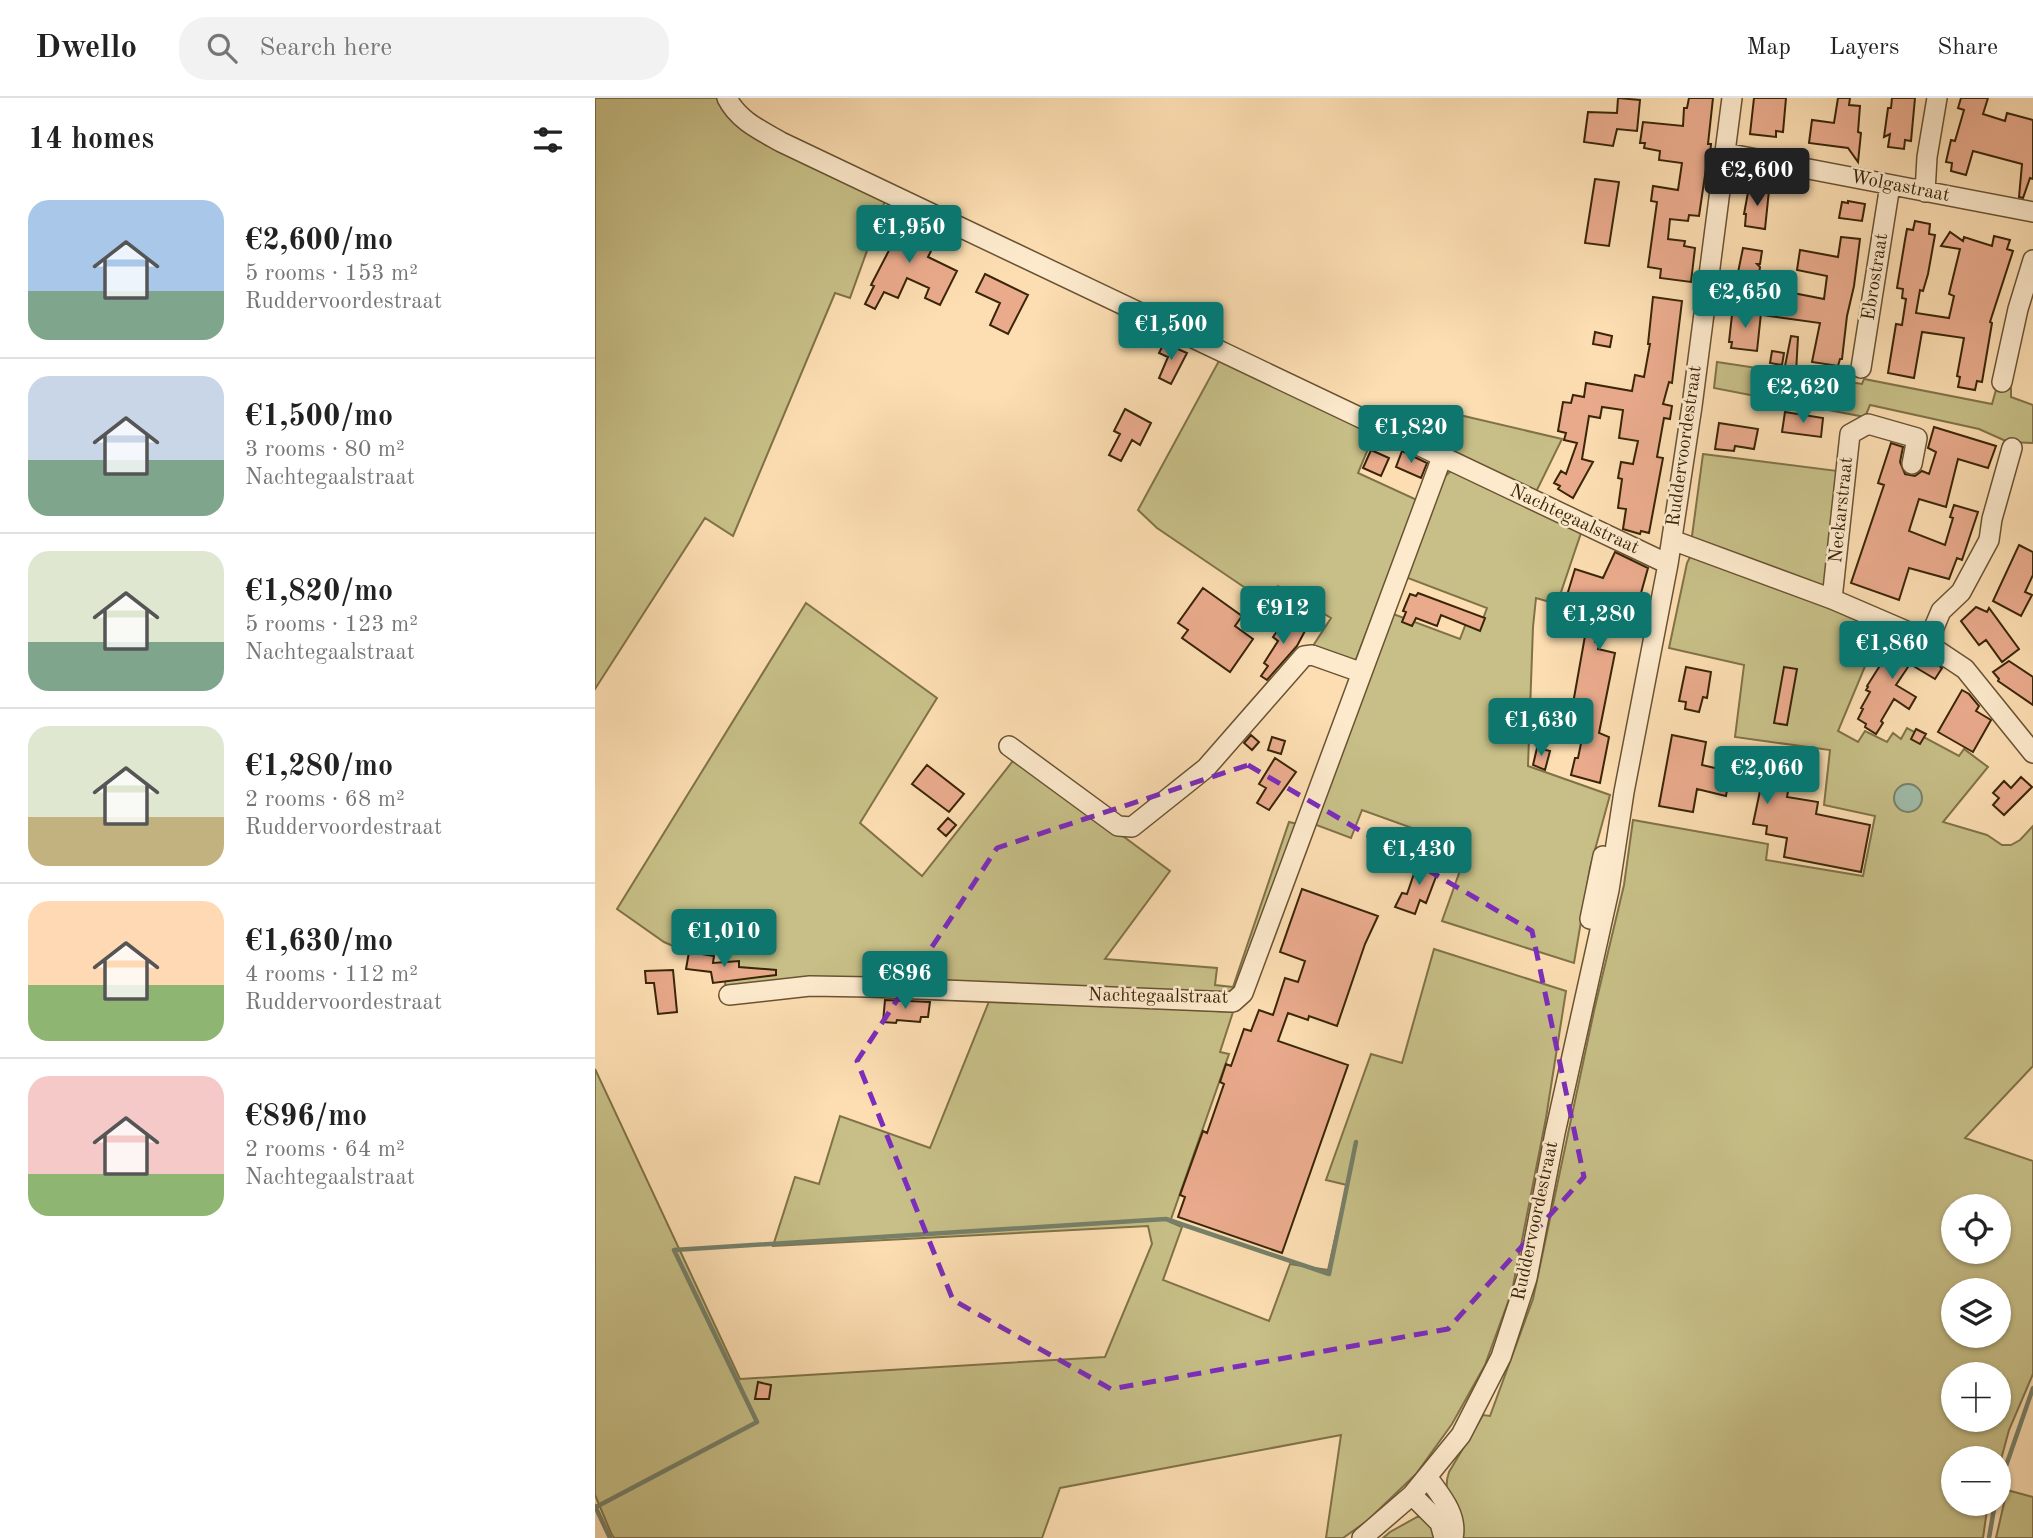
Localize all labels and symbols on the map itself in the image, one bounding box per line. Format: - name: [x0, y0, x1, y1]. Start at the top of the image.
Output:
- pin: €2,600: [1700, 148, 1814, 208]
- street label: Wolgastraat: [1849, 168, 1951, 206]
- pin: €1,950: [852, 206, 966, 265]
- street label: Ebrostraat: [1860, 232, 1892, 322]
- pin: €2,650: [1688, 271, 1802, 330]
- pin: €1,500: [1114, 302, 1228, 362]
- street label: Ruddervoordestraat: [1664, 364, 1706, 528]
- pin: €2,620: [1746, 366, 1860, 425]
- pin: €1,820: [1354, 406, 1468, 465]
- street label: Neckarstraat: [1827, 456, 1857, 564]
- street label: Nachtegaalstraat: [1506, 482, 1642, 558]
- pin: €912: [1242, 587, 1324, 646]
- pin: €1,280: [1542, 592, 1656, 652]
- pin: €1,860: [1835, 622, 1949, 681]
- pin: €1,630: [1484, 698, 1598, 758]
- pin: €2,060: [1710, 746, 1824, 806]
- pin: €1,430: [1362, 828, 1476, 887]
- pin: €1,010: [667, 910, 781, 969]
- pin: €896: [864, 951, 946, 1011]
- street label: Nachtegaalstraat: [1088, 986, 1228, 1008]
- street label: Ruddervoordestraat: [1510, 1139, 1562, 1303]

